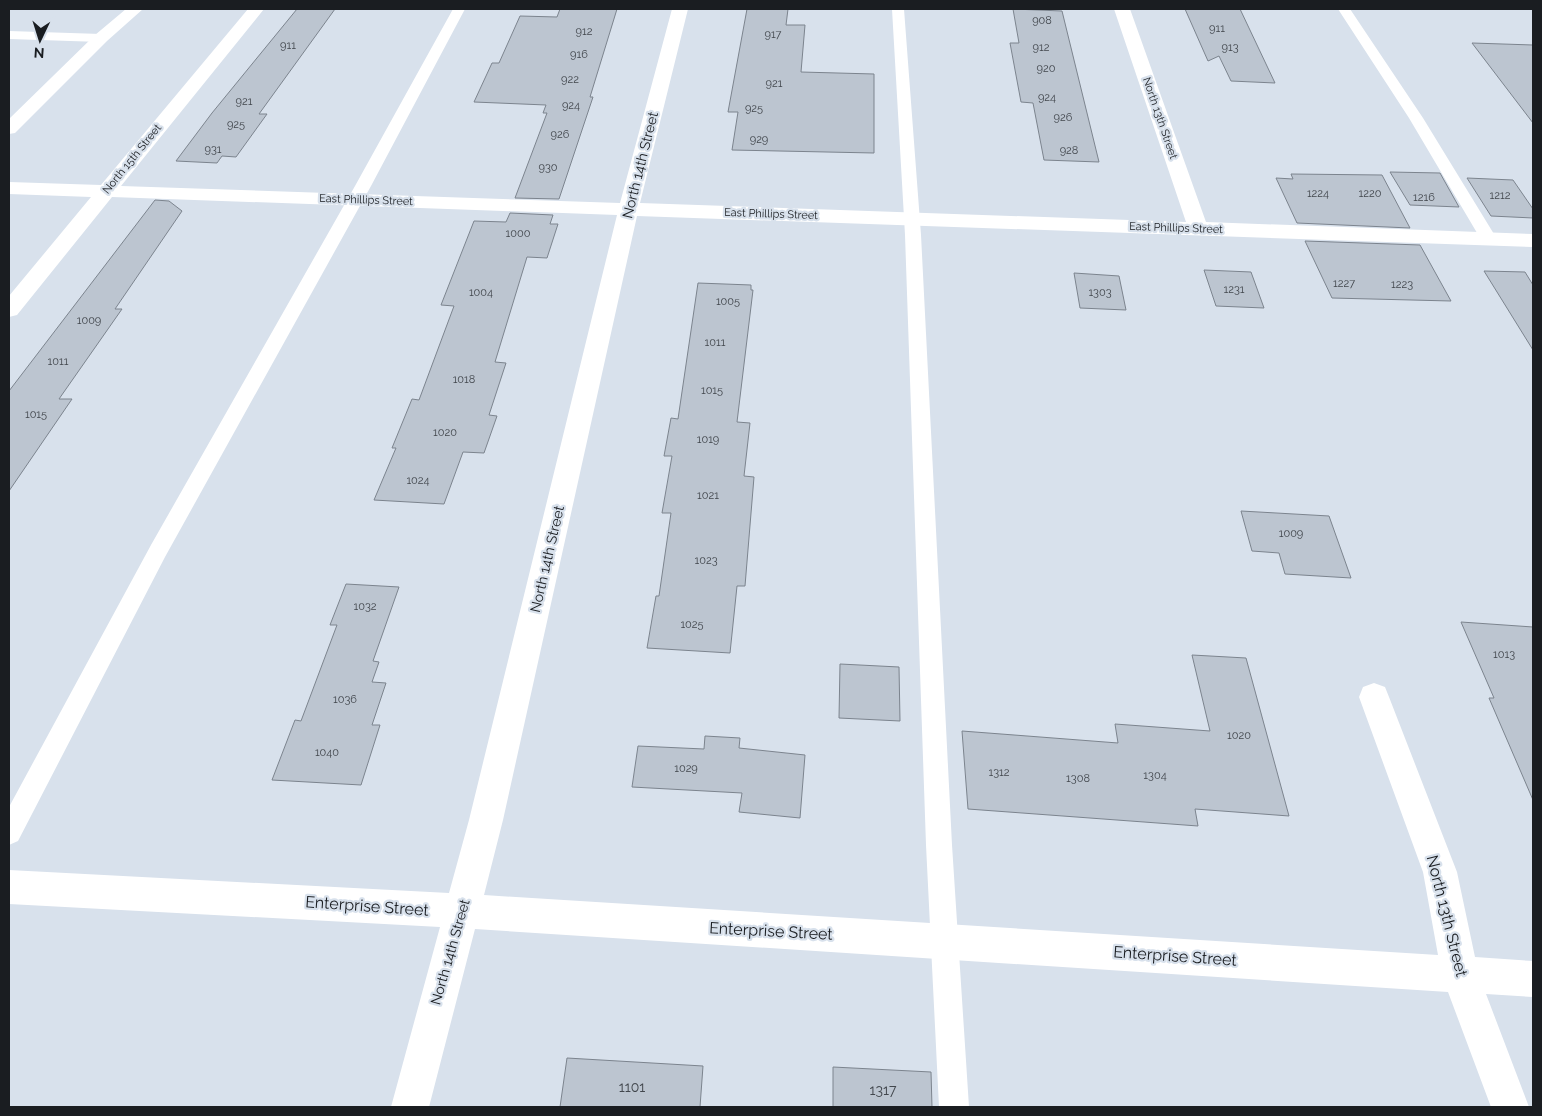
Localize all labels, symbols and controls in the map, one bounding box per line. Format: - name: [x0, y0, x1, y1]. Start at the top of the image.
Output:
- house number: 908: [1032, 14, 1052, 27]
- north arrow: [15, 15, 65, 65]
- house number: 911: [1209, 22, 1225, 35]
- house number: 912: [576, 25, 593, 38]
- house number: 917: [765, 28, 782, 41]
- house number: 911: [280, 39, 296, 52]
- house number: 912: [1033, 41, 1050, 54]
- house number: 913: [1221, 41, 1239, 54]
- text: N: [33, 45, 45, 61]
- house number: 916: [570, 48, 588, 61]
- house number: 920: [1037, 62, 1056, 75]
- house number: 922: [561, 73, 579, 86]
- street label: North 13th Street: [1140, 75, 1180, 161]
- house number: 921: [766, 77, 783, 90]
- house number: 924: [1038, 91, 1056, 104]
- house number: 921: [236, 95, 253, 108]
- house number: 924: [562, 99, 580, 112]
- house number: 925: [745, 102, 763, 115]
- street label: North 14th Street: [619, 110, 661, 220]
- house number: 926: [1054, 111, 1073, 124]
- house number: 925: [227, 118, 245, 131]
- street label: North 15th Street: [100, 121, 164, 196]
- house number: 926: [551, 128, 570, 141]
- house number: 929: [750, 133, 768, 146]
- house number: 931: [204, 143, 222, 156]
- house number: 928: [1060, 144, 1078, 157]
- house number: 930: [538, 161, 558, 174]
- house number: 1224: [1307, 187, 1329, 200]
- house number: 1220: [1359, 187, 1382, 200]
- house number: 1212: [1490, 189, 1511, 202]
- house number: 1216: [1413, 191, 1435, 204]
- street label: East Phillips Street: [319, 192, 413, 208]
- street label: East Phillips Street: [724, 206, 818, 222]
- street label: East Phillips Street: [1129, 220, 1223, 236]
- house number: 1000: [506, 227, 531, 240]
- house number: 1227: [1333, 277, 1355, 290]
- house number: 1223: [1391, 278, 1413, 291]
- house number: 1231: [1223, 283, 1245, 296]
- house number: 1004: [469, 286, 493, 299]
- house number: 1303: [1088, 286, 1112, 299]
- house number: 1005: [716, 295, 740, 308]
- house number: 1009: [77, 314, 101, 327]
- house number: 1011: [705, 336, 726, 349]
- house number: 1011: [48, 355, 69, 368]
- house number: 1018: [453, 373, 475, 386]
- house number: 1015: [701, 384, 723, 397]
- house number: 1015: [25, 408, 47, 421]
- house number: 1020: [433, 426, 457, 439]
- house number: 1019: [697, 433, 719, 446]
- house number: 1024: [406, 474, 430, 487]
- house number: 1021: [697, 489, 719, 502]
- street label: North 14th Street: [527, 504, 567, 614]
- house number: 1009: [1279, 527, 1303, 540]
- house number: 1023: [694, 554, 718, 567]
- house number: 1032: [353, 600, 377, 613]
- house number: 1025: [680, 618, 704, 631]
- house number: 1013: [1493, 648, 1515, 661]
- house number: 1036: [333, 693, 357, 706]
- house number: 1020: [1227, 729, 1251, 742]
- house number: 1040: [315, 746, 339, 759]
- house number: 1029: [674, 762, 698, 775]
- house number: 1312: [988, 766, 1010, 779]
- house number: 1304: [1143, 769, 1167, 782]
- house number: 1308: [1066, 772, 1090, 785]
- street label: North 13th Street: [1423, 853, 1471, 979]
- street label: Enterprise Street: [305, 892, 430, 920]
- street label: North 14th Street: [427, 897, 473, 1007]
- street label: Enterprise Street: [709, 918, 834, 944]
- street label: Enterprise Street: [1113, 942, 1238, 970]
- house number: 1101: [619, 1079, 645, 1095]
- house number: 1317: [870, 1082, 897, 1098]

